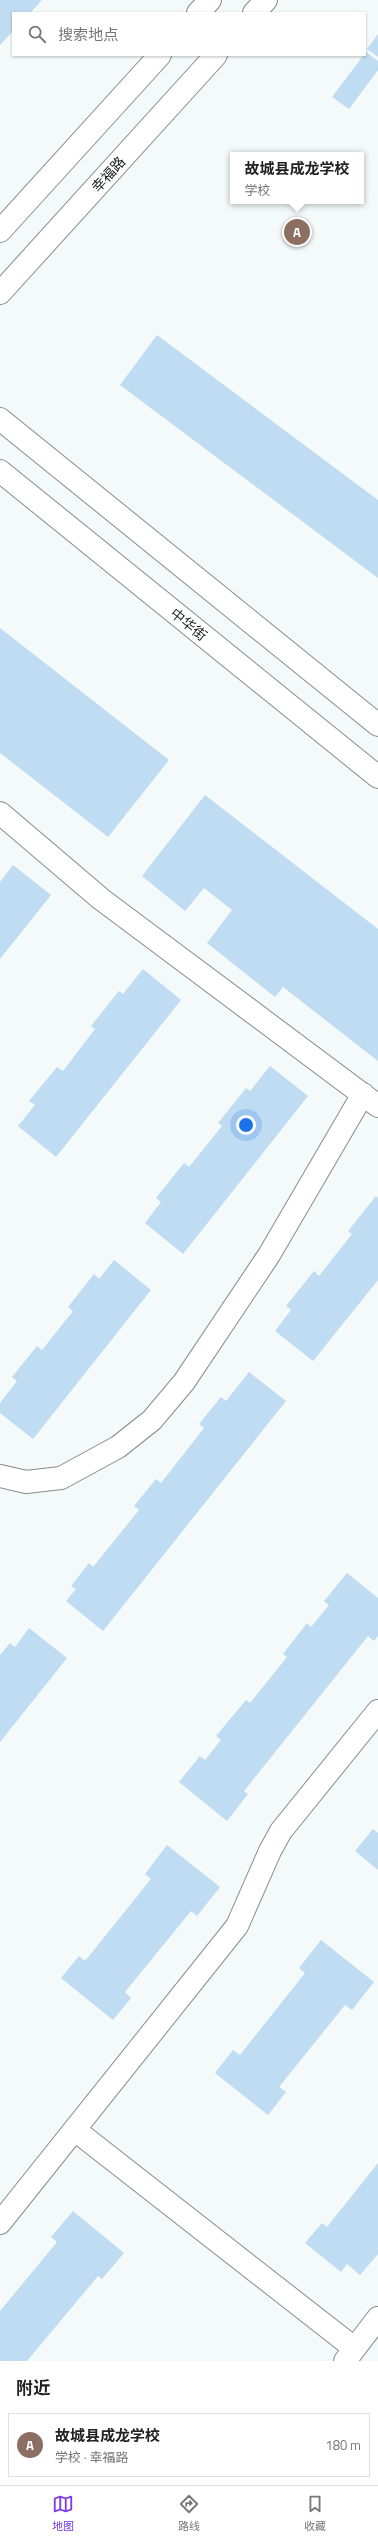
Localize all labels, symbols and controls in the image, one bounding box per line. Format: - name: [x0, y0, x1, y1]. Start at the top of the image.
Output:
- search box: [12, 12, 366, 56]
- icon: search: [26, 23, 48, 45]
- text: 搜索地点: [58, 23, 118, 46]
- street label: 幸福路: [86, 151, 130, 197]
- popup: [230, 152, 364, 204]
- text: 故城县成龙学校: [244, 157, 350, 180]
- text: 学校: [244, 180, 271, 200]
- pin: A: [284, 217, 310, 247]
- street label: 中华街: [166, 603, 212, 645]
- your location: [236, 1115, 256, 1135]
- text: 附近: [16, 2375, 50, 2401]
- text: 故城县成龙学校: [55, 2424, 160, 2447]
- text: A: [26, 2435, 34, 2455]
- text: 180 m: [325, 2435, 361, 2455]
- text: 学校 · 幸福路: [55, 2447, 129, 2467]
- tab: 地图: [52, 2493, 74, 2534]
- tab: 路线: [178, 2493, 200, 2534]
- tab: 收藏: [304, 2493, 326, 2534]

